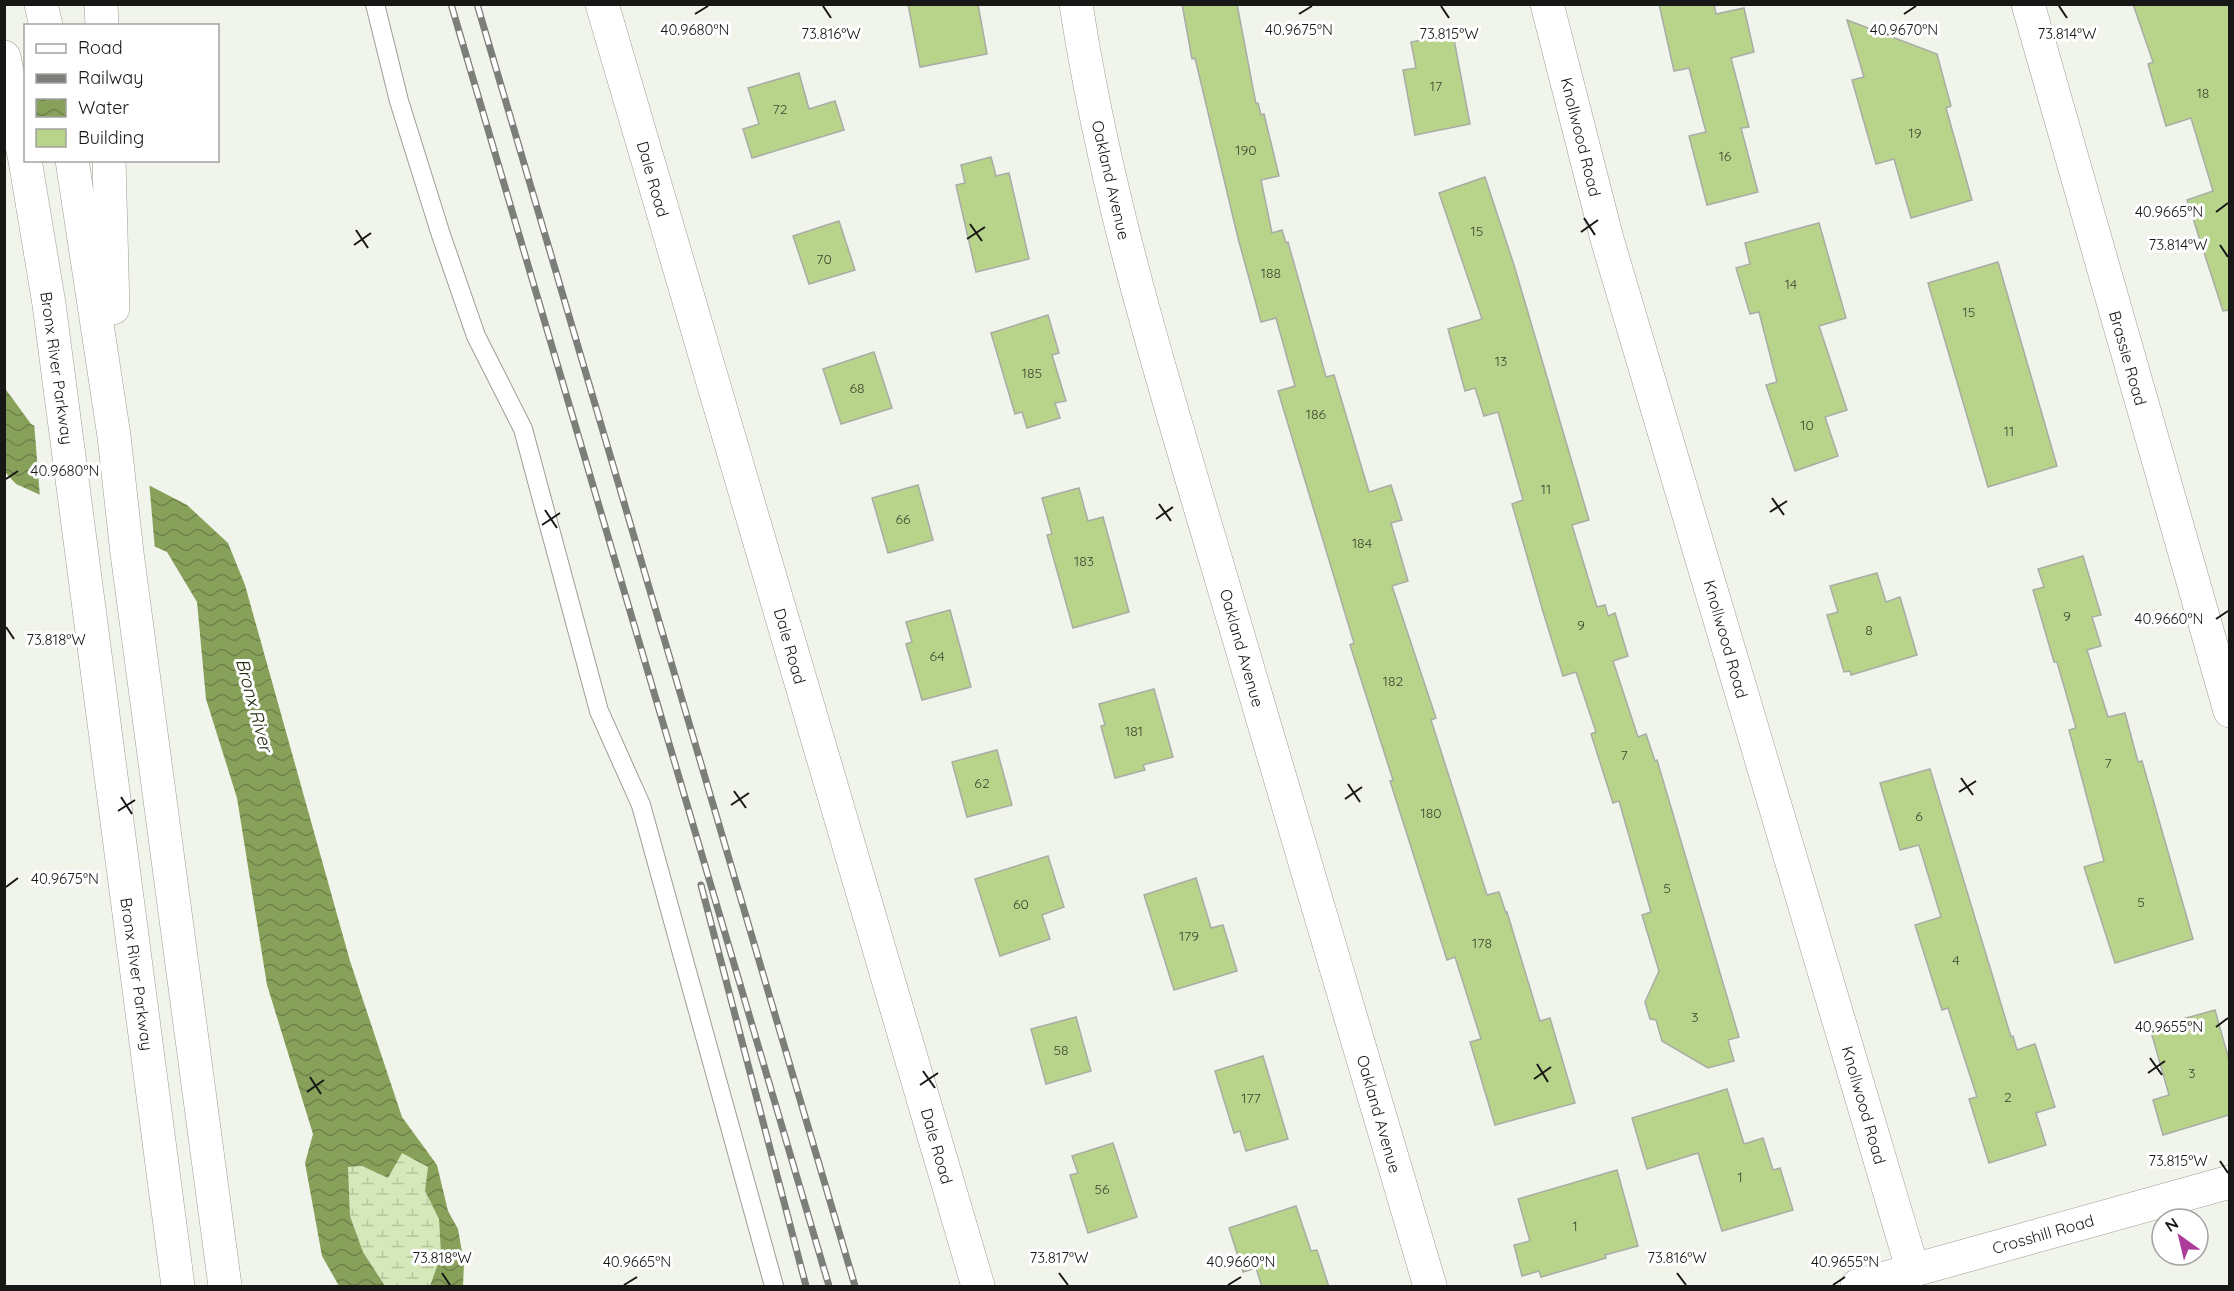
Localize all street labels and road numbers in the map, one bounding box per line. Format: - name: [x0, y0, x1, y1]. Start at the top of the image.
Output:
- street label: Knollwood Road: [1557, 75, 1605, 199]
- street label: Oakland Avenue: [1088, 118, 1134, 242]
- street label: Dale Road: [633, 139, 673, 219]
- street label: Bronx River Parkway: [36, 290, 78, 446]
- street label: Brassie Road: [2105, 308, 2151, 408]
- street label: Knollwood Road: [1700, 578, 1752, 700]
- street label: Oakland Avenue: [1216, 587, 1268, 709]
- street label: Dale Road: [770, 606, 810, 686]
- street label: Bronx River Parkway: [116, 896, 158, 1052]
- street label: Knollwood Road: [1838, 1044, 1890, 1166]
- street label: Oakland Avenue: [1353, 1053, 1405, 1175]
- street label: Dale Road: [917, 1106, 957, 1186]
- street label: Crosshill Road: [1990, 1210, 2096, 1258]

